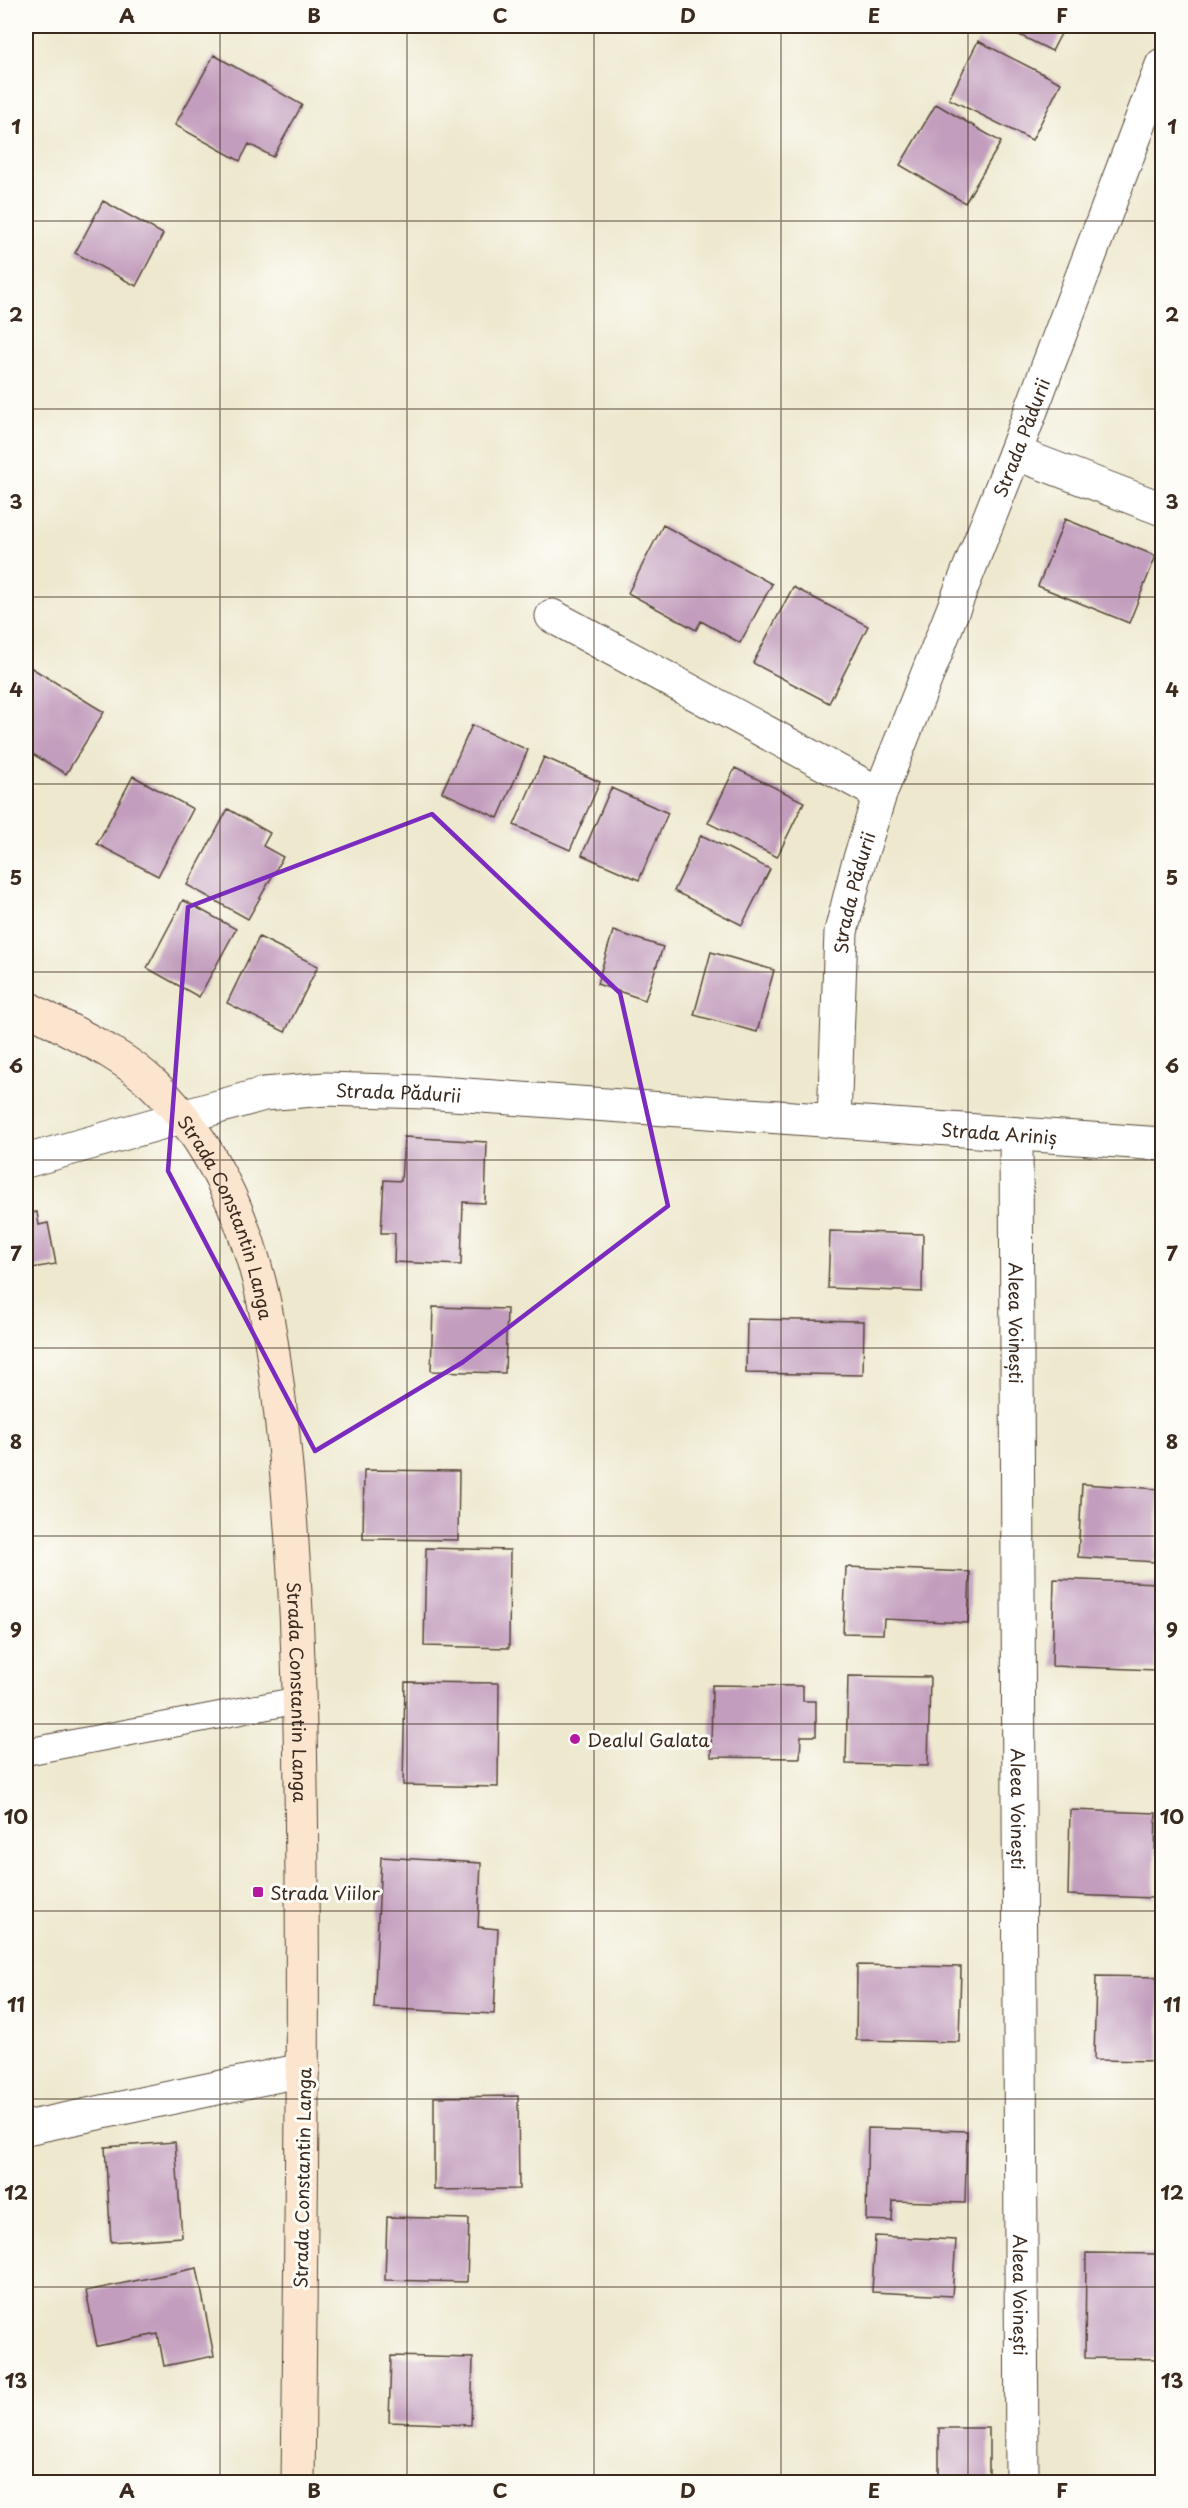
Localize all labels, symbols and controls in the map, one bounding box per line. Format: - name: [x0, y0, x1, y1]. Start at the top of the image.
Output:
- text: A: [119, 0, 135, 30]
- text: B: [307, 0, 321, 30]
- text: C: [492, 0, 508, 30]
- text: D: [680, 0, 696, 30]
- text: E: [868, 0, 880, 30]
- text: F: [1056, 0, 1068, 30]
- text: 1: [11, 111, 21, 141]
- text: 1: [1167, 111, 1177, 141]
- text: 2: [9, 299, 23, 329]
- text: 2: [1165, 299, 1179, 329]
- street label: Strada Pădurii: [985, 374, 1056, 501]
- text: 3: [9, 486, 23, 516]
- text: 3: [1165, 486, 1179, 516]
- text: 4: [9, 674, 23, 704]
- text: 4: [1165, 674, 1179, 704]
- street label: Strada Pădurii: [827, 828, 881, 955]
- text: 5: [10, 862, 22, 892]
- text: 5: [1166, 862, 1178, 892]
- text: 6: [9, 1050, 23, 1080]
- text: 6: [1165, 1050, 1179, 1080]
- street label: Strada Pădurii: [335, 1076, 462, 1108]
- street label: Strada Constantin Langa: [172, 1109, 281, 1322]
- street label: Strada Ariniș: [940, 1115, 1058, 1150]
- text: 7: [10, 1238, 22, 1268]
- text: 7: [1166, 1238, 1178, 1268]
- street label: Aleea Voinești: [1003, 1262, 1031, 1384]
- text: 8: [10, 1426, 22, 1456]
- text: 8: [1166, 1426, 1178, 1456]
- street label: Strada Constantin Langa: [281, 1581, 315, 1803]
- text: 9: [10, 1614, 22, 1644]
- text: 9: [1166, 1614, 1178, 1644]
- place label: Dealul Galata: [587, 1726, 710, 1753]
- marker: Dealul Galata: [568, 1732, 582, 1746]
- street label: Aleea Voinești: [1005, 1748, 1033, 1870]
- text: 10: [4, 1801, 28, 1831]
- text: 10: [1160, 1801, 1184, 1831]
- place label: Strada Viilor: [270, 1879, 381, 1906]
- marker: Strada Viilor: [251, 1885, 265, 1899]
- text: 11: [7, 1989, 25, 2019]
- text: 11: [1163, 1989, 1181, 2019]
- street label: Strada Constantin Langa: [287, 2067, 317, 2289]
- text: 12: [4, 2177, 28, 2207]
- text: 12: [1160, 2177, 1184, 2207]
- street label: Aleea Voinești: [1007, 2234, 1035, 2356]
- text: 13: [5, 2365, 27, 2395]
- text: 13: [1161, 2365, 1183, 2395]
- text: A: [119, 2475, 135, 2505]
- text: B: [307, 2475, 321, 2505]
- text: C: [492, 2475, 508, 2505]
- text: D: [680, 2475, 696, 2505]
- text: E: [868, 2475, 880, 2505]
- text: F: [1056, 2475, 1068, 2505]

